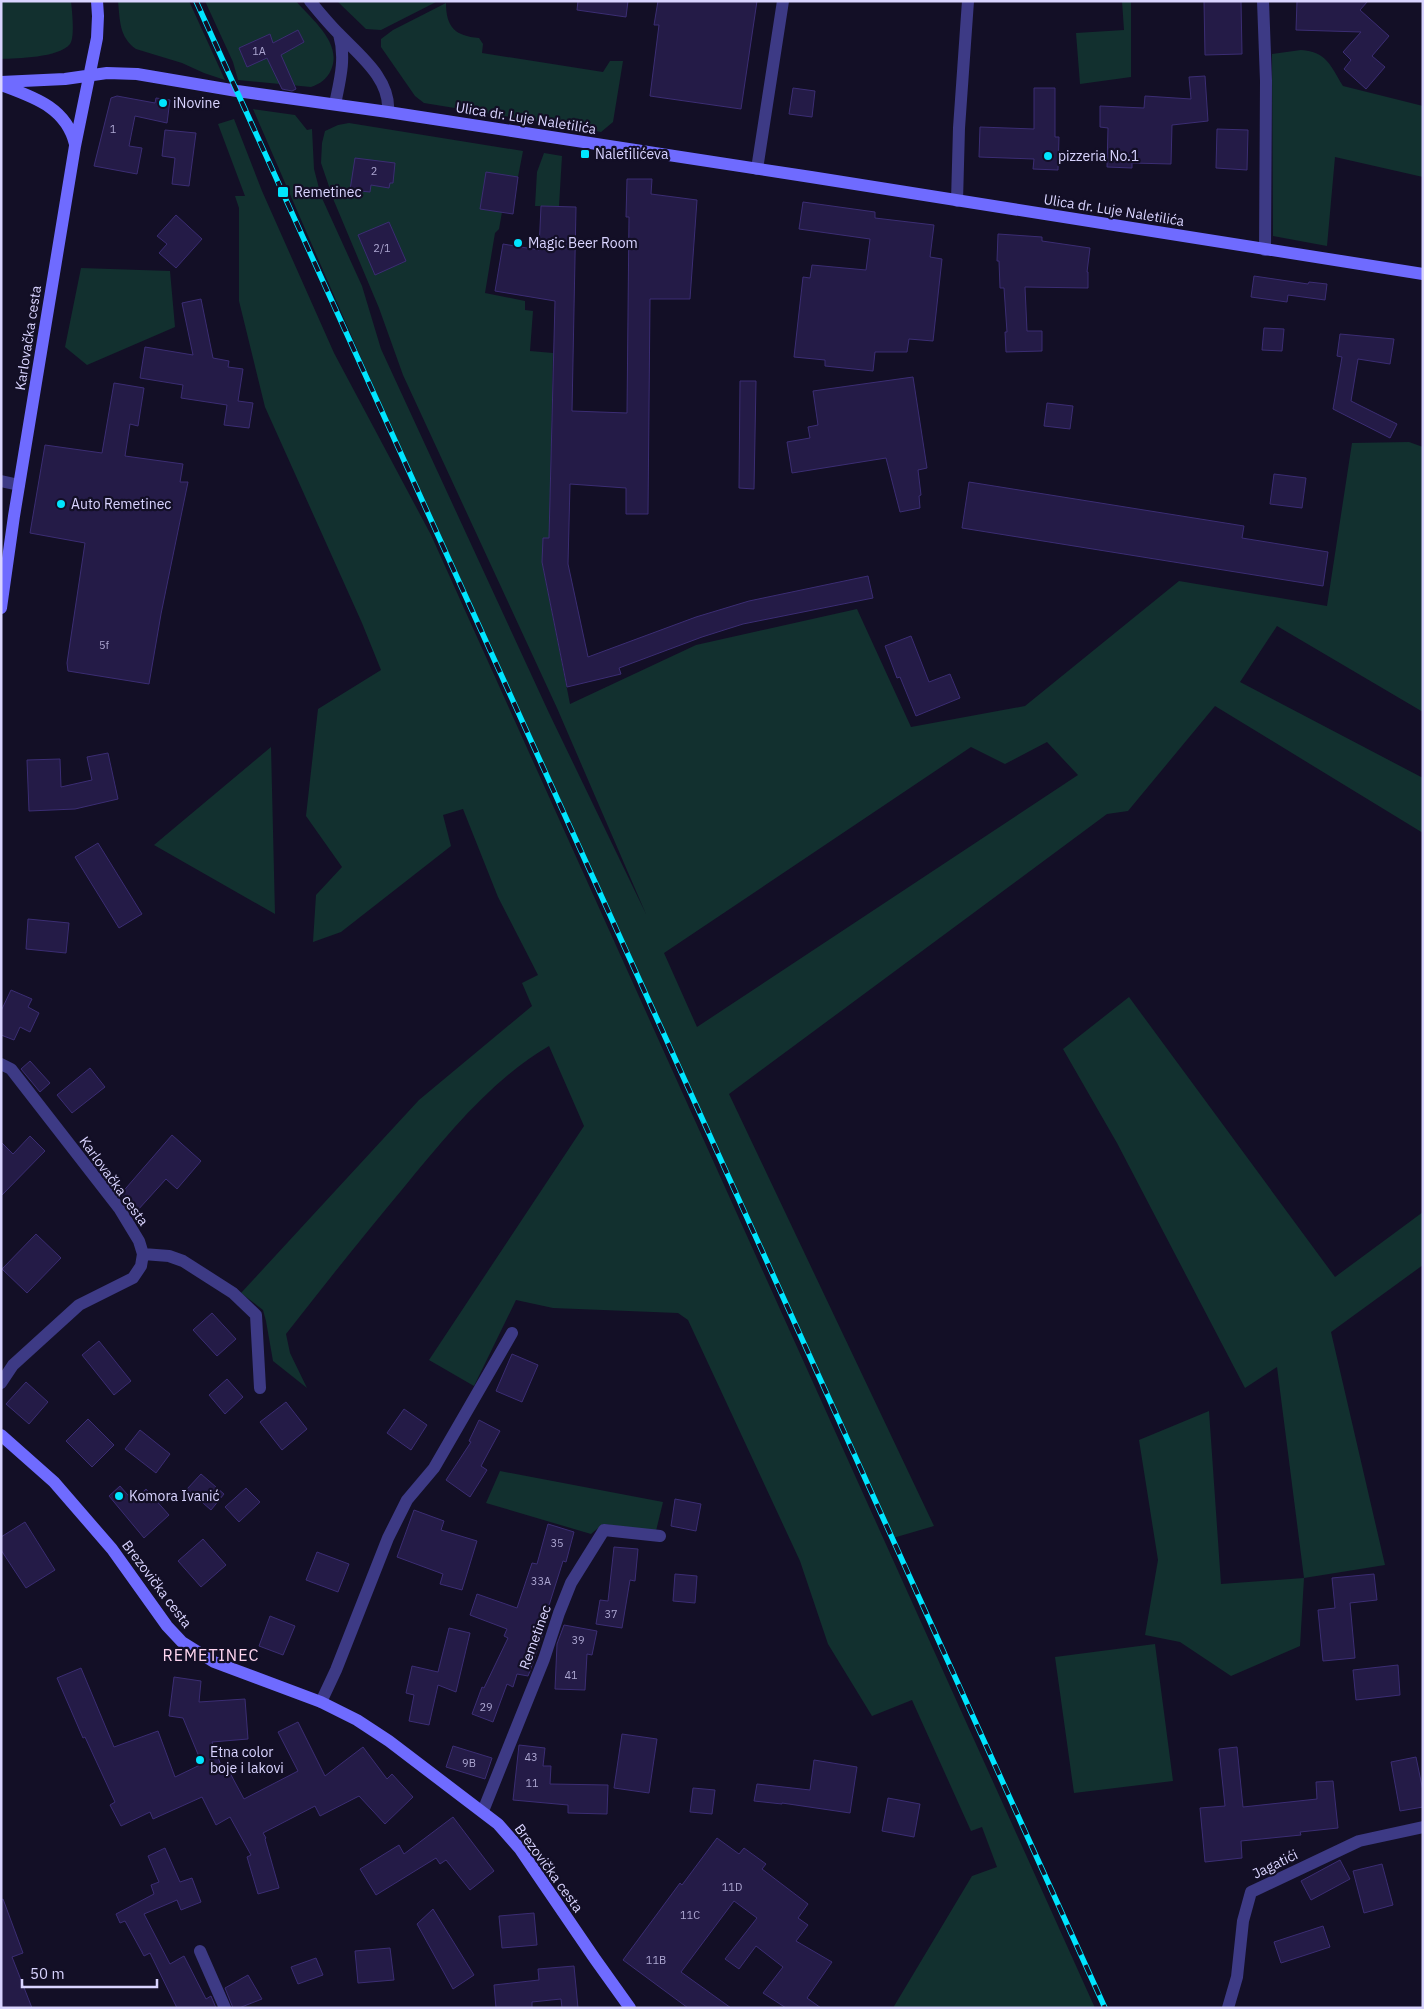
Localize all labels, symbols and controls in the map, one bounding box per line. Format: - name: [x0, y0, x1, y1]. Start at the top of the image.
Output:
- house number: 1A: [252, 44, 266, 58]
- place label: iNovine: [173, 94, 220, 112]
- marker: iNovine: [157, 97, 169, 109]
- street label: Ulica dr. Luje Naletilića: [454, 98, 598, 138]
- house number: 1: [110, 122, 117, 136]
- place label: Naletilićeva: [595, 145, 669, 163]
- place label: pizzeria No.1: [1058, 147, 1139, 165]
- marker: Naletilićeva: [579, 148, 591, 160]
- marker: pizzeria No.1: [1042, 150, 1054, 162]
- house number: 2: [371, 164, 377, 178]
- place label: Remetinec: [294, 183, 361, 201]
- marker: Remetinec: [276, 185, 290, 199]
- street label: Ulica dr. Luje Naletilića: [1042, 190, 1186, 230]
- place label: Magic Beer Room: [528, 234, 638, 252]
- marker: Magic Beer Room: [512, 237, 524, 249]
- house number: 2/1: [373, 241, 391, 255]
- street label: Karlovačka cesta: [11, 284, 45, 392]
- place label: Auto Remetinec: [71, 495, 171, 513]
- marker: Auto Remetinec: [55, 498, 67, 510]
- house number: 5f: [99, 638, 110, 652]
- street label: Karlovačka cesta: [76, 1133, 153, 1230]
- place label: Komora Ivanić: [129, 1487, 220, 1505]
- marker: Komora Ivanić: [113, 1490, 125, 1502]
- house number: 35: [550, 1536, 564, 1550]
- street label: Brezovička cesta: [118, 1537, 196, 1632]
- house number: 33A: [531, 1574, 551, 1588]
- street label: Remetinec: [515, 1602, 555, 1672]
- house number: 37: [604, 1607, 618, 1621]
- house number: 39: [571, 1633, 585, 1647]
- district label: REMETINEC: [163, 1645, 259, 1665]
- house number: 41: [564, 1668, 578, 1682]
- house number: 29: [479, 1700, 493, 1714]
- place label: Etna color boje i lakovi: [210, 1743, 284, 1777]
- house number: 43: [524, 1750, 538, 1764]
- marker: Etna color boje i lakovi: [194, 1754, 206, 1766]
- house number: 9B: [462, 1756, 476, 1770]
- house number: 11: [525, 1776, 539, 1790]
- street label: Brezovička cesta: [511, 1820, 587, 1916]
- street label: Jagatići: [1249, 1845, 1301, 1883]
- house number: 11D: [722, 1880, 742, 1894]
- house number: 11C: [680, 1908, 700, 1922]
- house number: 11B: [646, 1953, 666, 1967]
- scale bar: [22, 1956, 158, 1988]
- text: 50 m: [30, 1964, 65, 1983]

